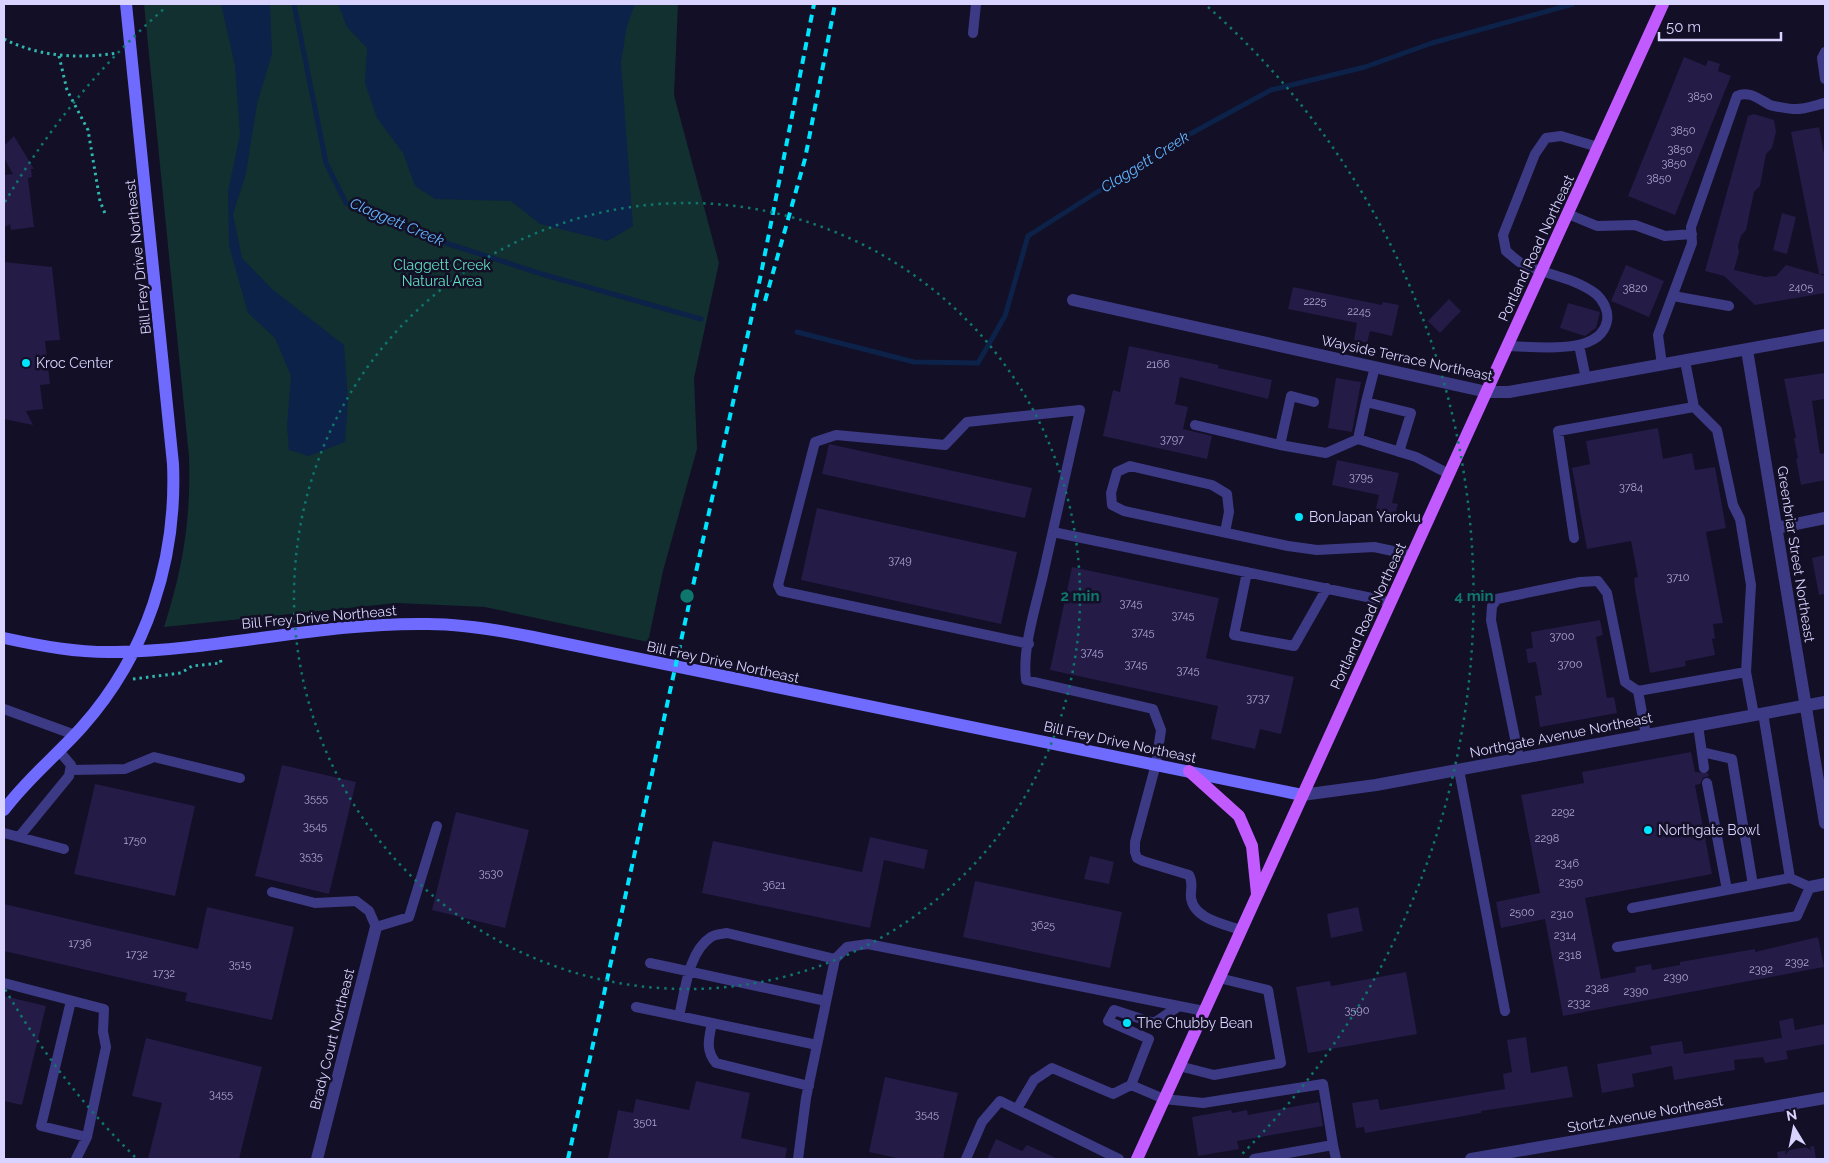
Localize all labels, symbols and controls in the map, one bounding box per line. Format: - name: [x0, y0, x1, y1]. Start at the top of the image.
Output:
- scale bar: [1659, 10, 1782, 42]
- text: 50 m: [1666, 18, 1701, 36]
- house number: 3850: [1687, 90, 1713, 103]
- house number: 3850: [1670, 124, 1696, 137]
- water label: Claggett Creek: [1098, 128, 1192, 196]
- house number: 3850: [1667, 143, 1693, 156]
- house number: 3850: [1661, 157, 1687, 170]
- street label: Portland Road Northeast: [1495, 172, 1577, 324]
- house number: 3850: [1646, 172, 1672, 185]
- street label: Bill Frey Drive Northeast: [122, 179, 154, 335]
- water label: Claggett Creek: [347, 194, 447, 250]
- park label: Claggett Creek Natural Area: [393, 257, 491, 289]
- house number: 2405: [1789, 281, 1813, 294]
- house number: 3820: [1623, 282, 1648, 295]
- house number: 2225: [1303, 295, 1327, 308]
- house number: 2245: [1347, 305, 1371, 318]
- street label: Wayside Terrace Northeast: [1320, 332, 1494, 384]
- place label: Kroc Center: [36, 355, 113, 371]
- marker: Kroc Center: [20, 357, 32, 369]
- house number: 2166: [1146, 358, 1170, 371]
- house number: 3797: [1160, 433, 1184, 446]
- street label: Greenbriar Street Northeast: [1774, 465, 1818, 644]
- house number: 3795: [1349, 471, 1373, 484]
- house number: 3784: [1619, 481, 1643, 494]
- place label: BonJapan Yaroku: [1309, 509, 1421, 525]
- marker: BonJapan Yaroku: [1293, 511, 1305, 523]
- street label: Portland Road Northeast: [1327, 540, 1409, 692]
- house number: 3749: [888, 554, 912, 567]
- house number: 3710: [1666, 571, 1690, 584]
- centre of rings: [678, 587, 696, 605]
- text: 2 min: [1061, 587, 1099, 605]
- text: 4 min: [1454, 587, 1494, 605]
- house number: 3745: [1119, 597, 1143, 610]
- street label: Bill Frey Drive Northeast: [241, 602, 397, 632]
- house number: 3745: [1171, 609, 1195, 622]
- house number: 3745: [1131, 626, 1155, 639]
- house number: 3700: [1549, 630, 1575, 643]
- street label: Bill Frey Drive Northeast: [645, 638, 801, 686]
- house number: 3745: [1080, 646, 1104, 659]
- house number: 3745: [1124, 658, 1148, 671]
- house number: 3700: [1557, 658, 1583, 671]
- house number: 3745: [1176, 664, 1200, 677]
- house number: 3737: [1246, 692, 1270, 705]
- street label: Northgate Avenue Northeast: [1468, 709, 1654, 761]
- street label: Bill Frey Drive Northeast: [1042, 718, 1198, 766]
- house number: 3555: [304, 792, 328, 805]
- house number: 2292: [1551, 806, 1575, 819]
- house number: 3545: [303, 820, 327, 833]
- place label: Northgate Bowl: [1658, 822, 1760, 838]
- marker: Northgate Bowl: [1642, 824, 1654, 836]
- house number: 2298: [1535, 832, 1559, 845]
- house number: 1750: [123, 834, 147, 847]
- house number: 3535: [299, 850, 323, 863]
- house number: 2346: [1555, 857, 1579, 870]
- house number: 3530: [479, 867, 504, 880]
- house number: 2350: [1559, 876, 1583, 889]
- house number: 3621: [763, 879, 786, 892]
- house number: 2500: [1509, 906, 1535, 919]
- house number: 2310: [1550, 908, 1574, 921]
- house number: 3625: [1031, 919, 1055, 932]
- house number: 2314: [1554, 929, 1576, 942]
- house number: 1736: [68, 937, 92, 950]
- house number: 1732: [126, 948, 148, 961]
- house number: 2318: [1559, 949, 1581, 962]
- house number: 2392: [1785, 956, 1809, 969]
- house number: 3515: [229, 958, 251, 971]
- house number: 2392: [1749, 963, 1773, 976]
- street label: Brady Court Northeast: [307, 966, 357, 1111]
- house number: 1732: [153, 967, 175, 980]
- house number: 2390: [1664, 971, 1689, 984]
- house number: 2328: [1585, 982, 1609, 995]
- house number: 2390: [1624, 985, 1649, 998]
- house number: 2332: [1567, 997, 1591, 1010]
- house number: 3590: [1344, 1004, 1370, 1017]
- place label: The Chubby Bean: [1137, 1015, 1253, 1031]
- marker: The Chubby Bean: [1121, 1017, 1133, 1029]
- house number: 3455: [209, 1088, 233, 1101]
- street label: Stortz Avenue Northeast: [1566, 1092, 1724, 1136]
- north arrow: [1769, 1103, 1819, 1153]
- text: N: [1785, 1106, 1798, 1124]
- house number: 3545: [915, 1108, 939, 1121]
- house number: 3501: [633, 1116, 657, 1129]

